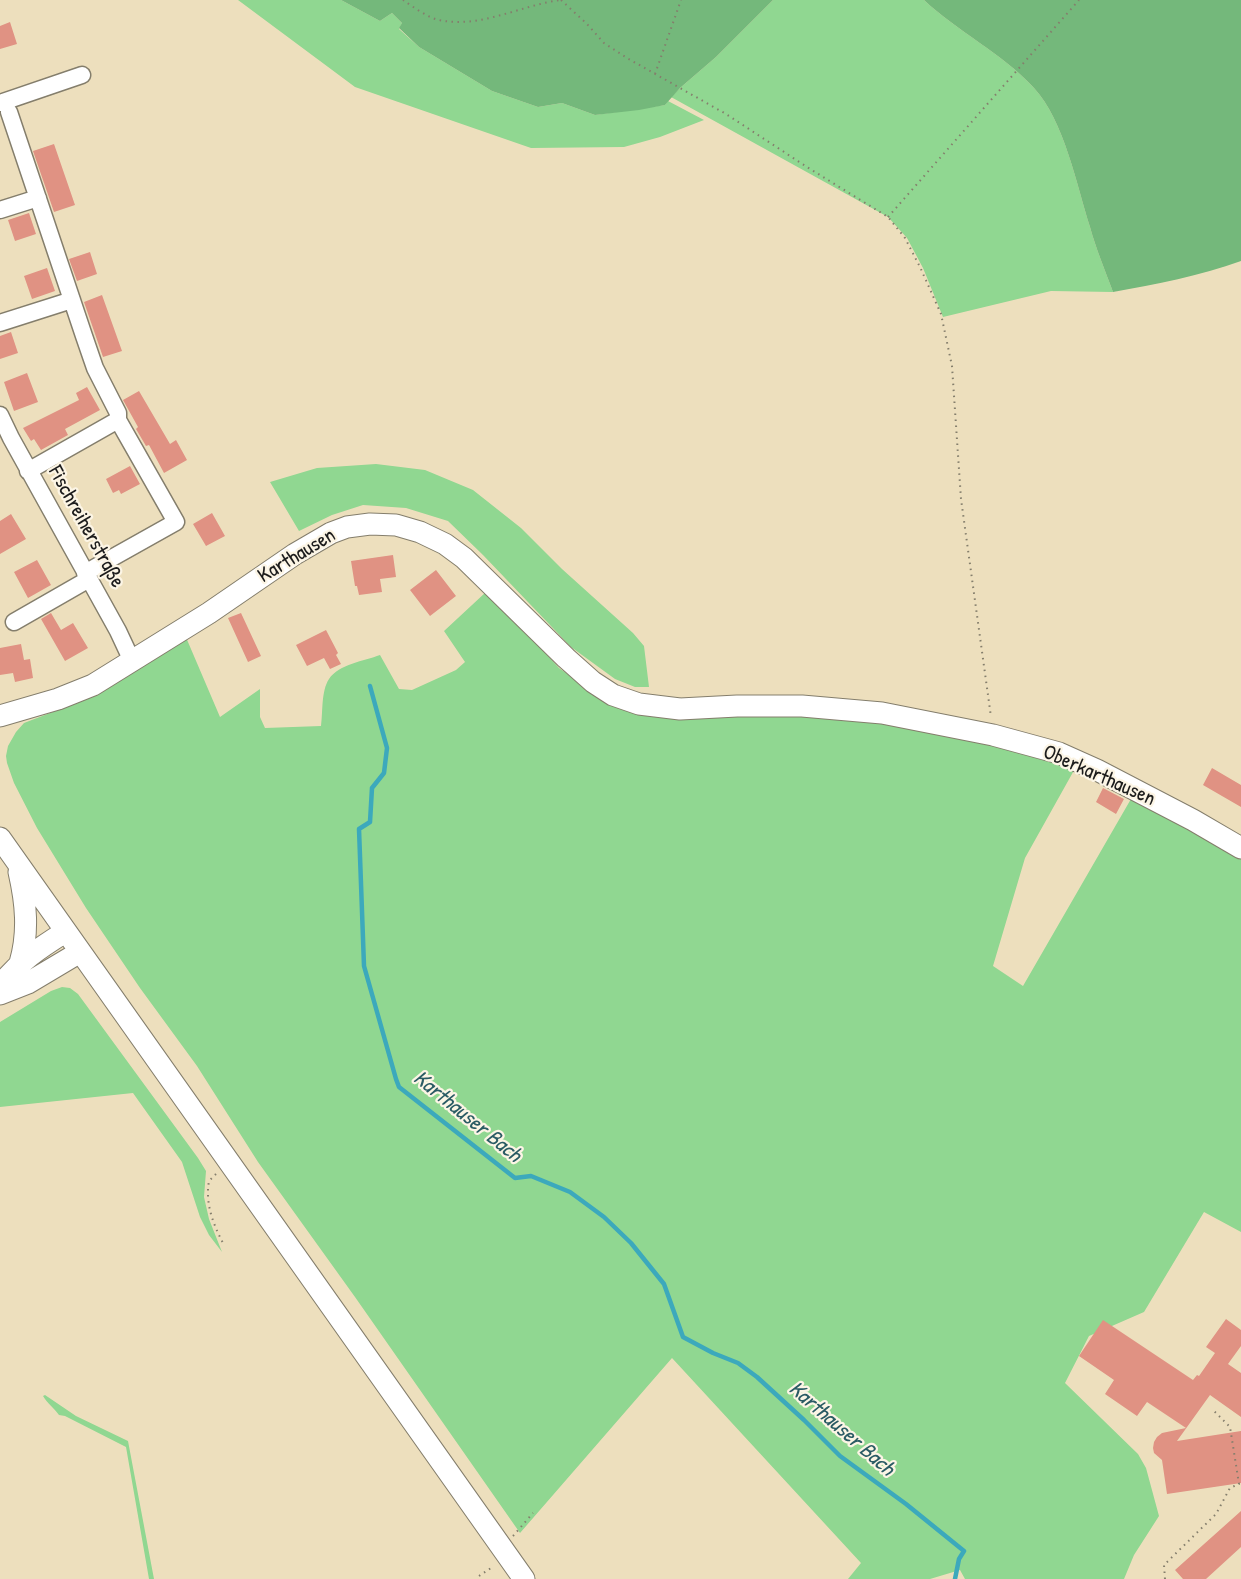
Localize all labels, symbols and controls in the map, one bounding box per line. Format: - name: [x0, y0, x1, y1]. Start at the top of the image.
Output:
- street label: Fischreiherstraße: [42, 462, 130, 592]
- street label: Karthausen: [254, 523, 340, 589]
- street label: Oberkarthausen: [1039, 740, 1159, 812]
- water label: Karthauser Bach: [408, 1065, 526, 1169]
- water label: Karthauser Bach: [783, 1376, 899, 1482]

